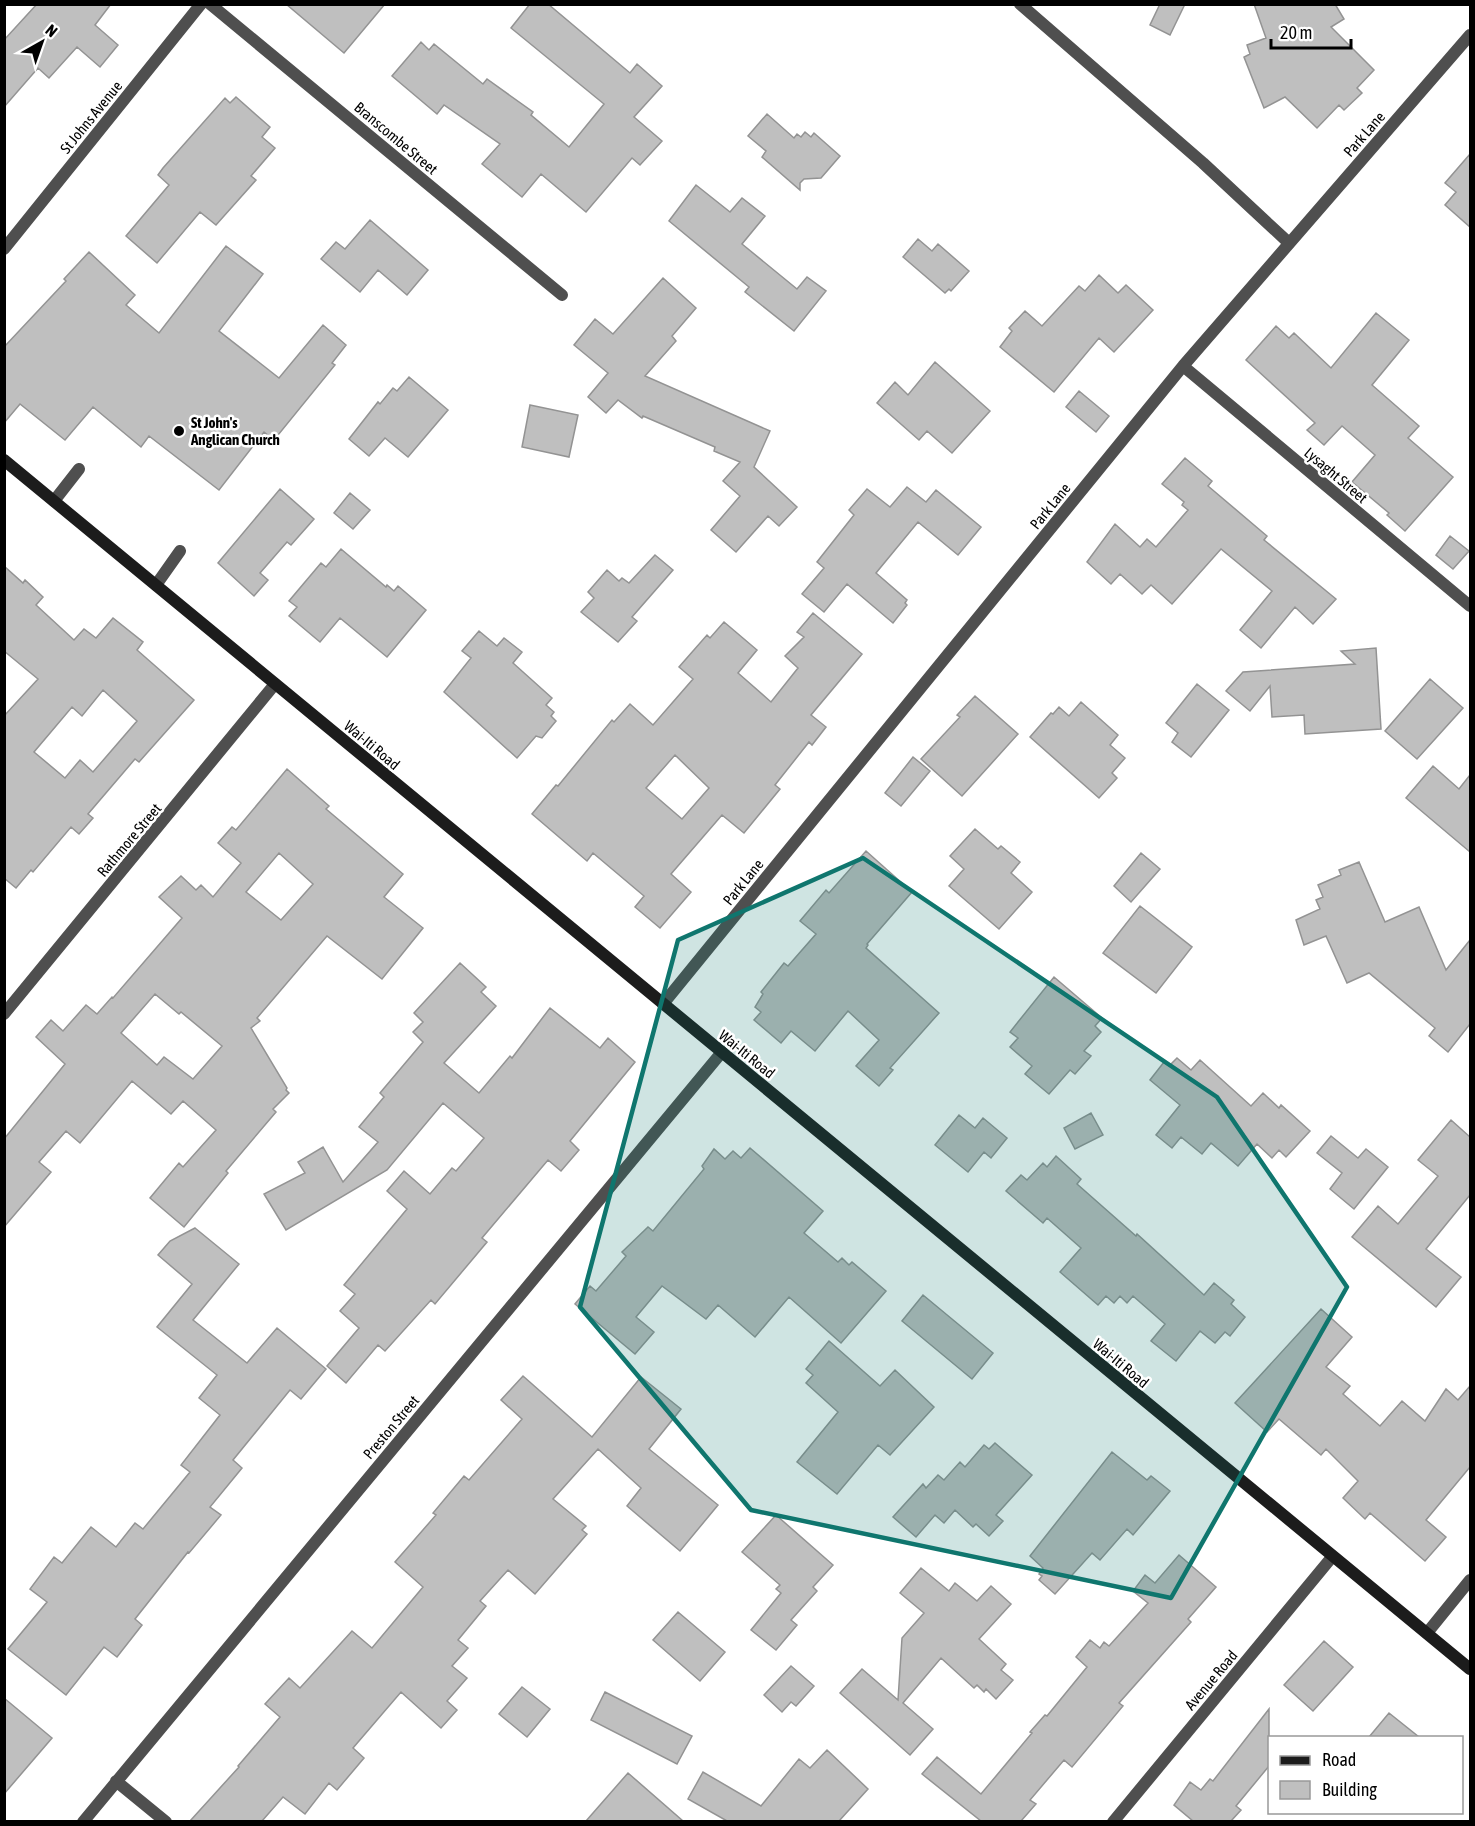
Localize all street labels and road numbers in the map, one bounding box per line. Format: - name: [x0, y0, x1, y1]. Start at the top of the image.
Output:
- street label: St Johns Avenue: [57, 77, 125, 157]
- street label: Branscombe Street: [351, 98, 441, 178]
- street label: Park Lane: [1340, 108, 1388, 160]
- street label: Lysaght Street: [1301, 444, 1371, 506]
- street label: Park Lane: [1026, 480, 1074, 532]
- street label: Wai-Iti Road: [341, 717, 403, 773]
- street label: Rathmore Street: [94, 800, 164, 880]
- street label: Park Lane: [719, 856, 767, 908]
- street label: Wai-Iti Road: [716, 1026, 778, 1082]
- street label: Wai-Iti Road: [1090, 1335, 1152, 1391]
- street label: Preston Street: [360, 1392, 422, 1462]
- street label: Avenue Road: [1181, 1647, 1241, 1713]

